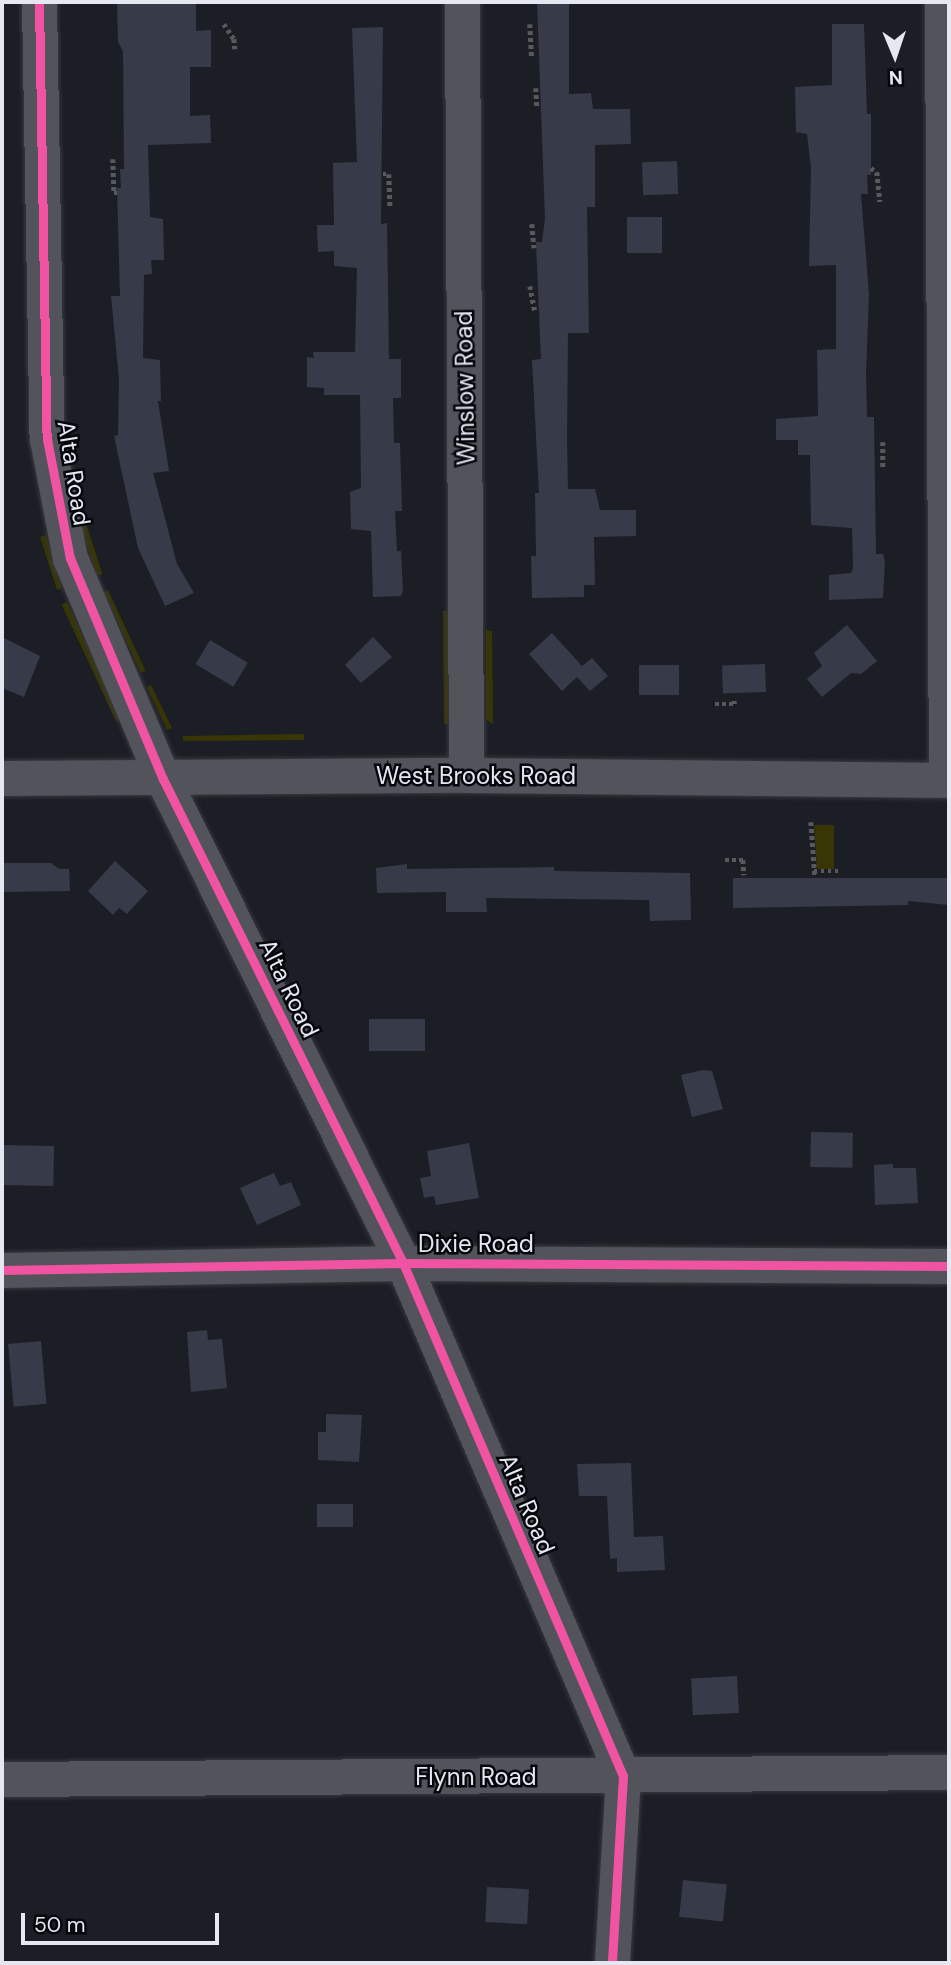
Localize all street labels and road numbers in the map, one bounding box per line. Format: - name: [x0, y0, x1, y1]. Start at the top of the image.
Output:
- street label: Winslow Road: [449, 311, 481, 465]
- street label: Alta Road: [51, 418, 97, 528]
- street label: West Brooks Road: [376, 762, 576, 790]
- street label: Alta Road: [253, 934, 325, 1042]
- street label: Dixie Road: [418, 1230, 534, 1258]
- street label: Alta Road: [493, 1450, 561, 1558]
- street label: Flynn Road: [415, 1763, 537, 1791]

